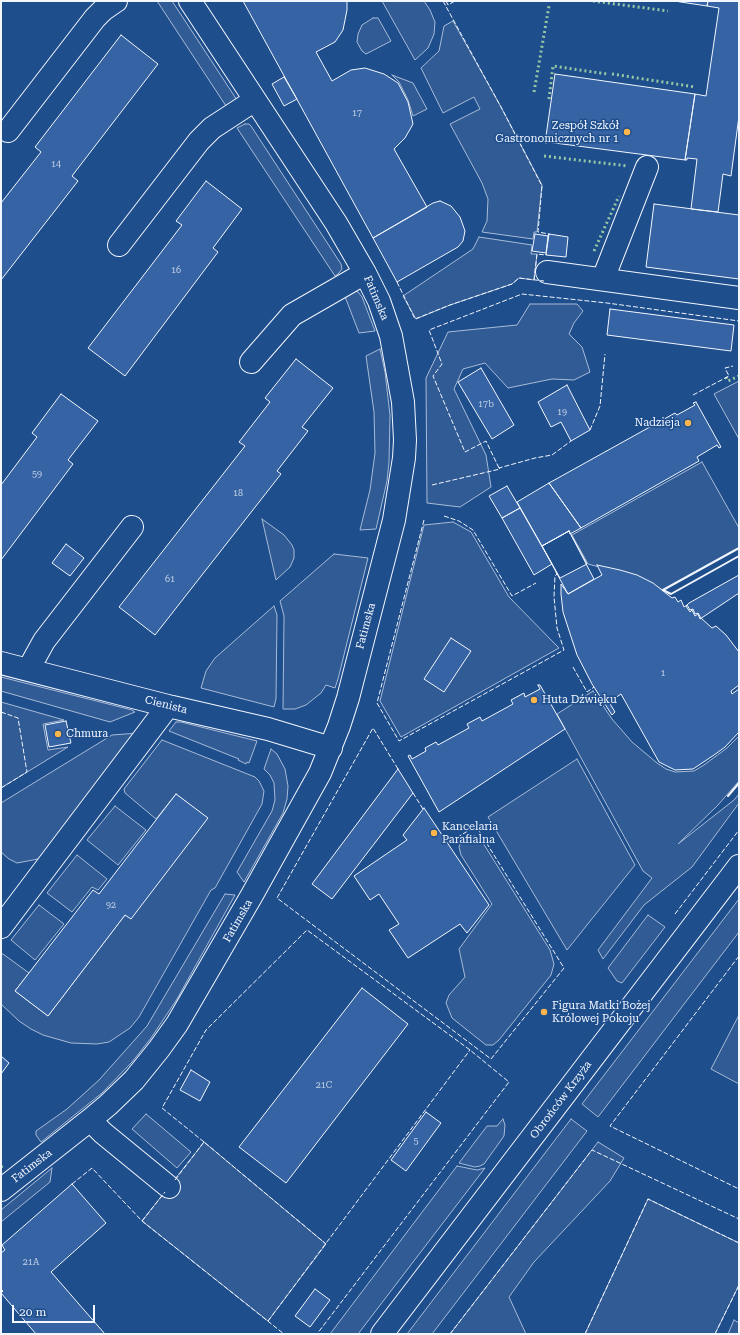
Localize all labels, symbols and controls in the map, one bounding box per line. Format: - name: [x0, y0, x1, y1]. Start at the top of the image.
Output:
- house number: 17: [352, 108, 362, 118]
- place label: Zespół Szkół Gastronomicznych nr 1: [495, 119, 619, 145]
- marker: Zespół Szkół Gastronomicznych nr 1: [622, 127, 632, 137]
- house number: 14: [51, 159, 61, 169]
- house number: 16: [171, 265, 181, 275]
- street label: Fatimska: [361, 274, 391, 322]
- house number: 17b: [478, 399, 494, 409]
- house number: 19: [557, 407, 567, 417]
- place label: Nadzieja: [635, 416, 680, 430]
- marker: Nadzieja: [683, 418, 693, 428]
- house number: 59: [32, 469, 42, 479]
- house number: 18: [233, 488, 243, 498]
- house number: 61: [165, 574, 175, 584]
- street label: Fatimska: [354, 601, 378, 651]
- house number: 1: [660, 668, 666, 678]
- street label: Cienista: [143, 693, 189, 717]
- place label: Huta Dźwięku: [542, 693, 617, 707]
- marker: Huta Dźwięku: [529, 695, 539, 705]
- place label: Chmura: [66, 727, 108, 741]
- marker: Chmura: [53, 729, 63, 739]
- place label: Kancelaria Parafialna: [442, 820, 498, 846]
- marker: Kancelaria Parafialna: [429, 828, 439, 838]
- street label: Fatimska: [220, 897, 256, 945]
- house number: 92: [106, 900, 116, 910]
- place label: Figura Matki Bożej Królowej Pokoju: [552, 999, 651, 1025]
- marker: Figura Matki Bożej Królowej Pokoju: [539, 1007, 549, 1017]
- street label: Obrońców Krzyża: [527, 1058, 595, 1142]
- house number: 21C: [316, 1080, 332, 1090]
- house number: 5: [413, 1136, 419, 1146]
- street label: Fatimska: [9, 1146, 55, 1186]
- house number: 21A: [23, 1257, 39, 1267]
- scale bar: [14, 1297, 97, 1323]
- text: 20 m: [19, 1305, 46, 1319]

